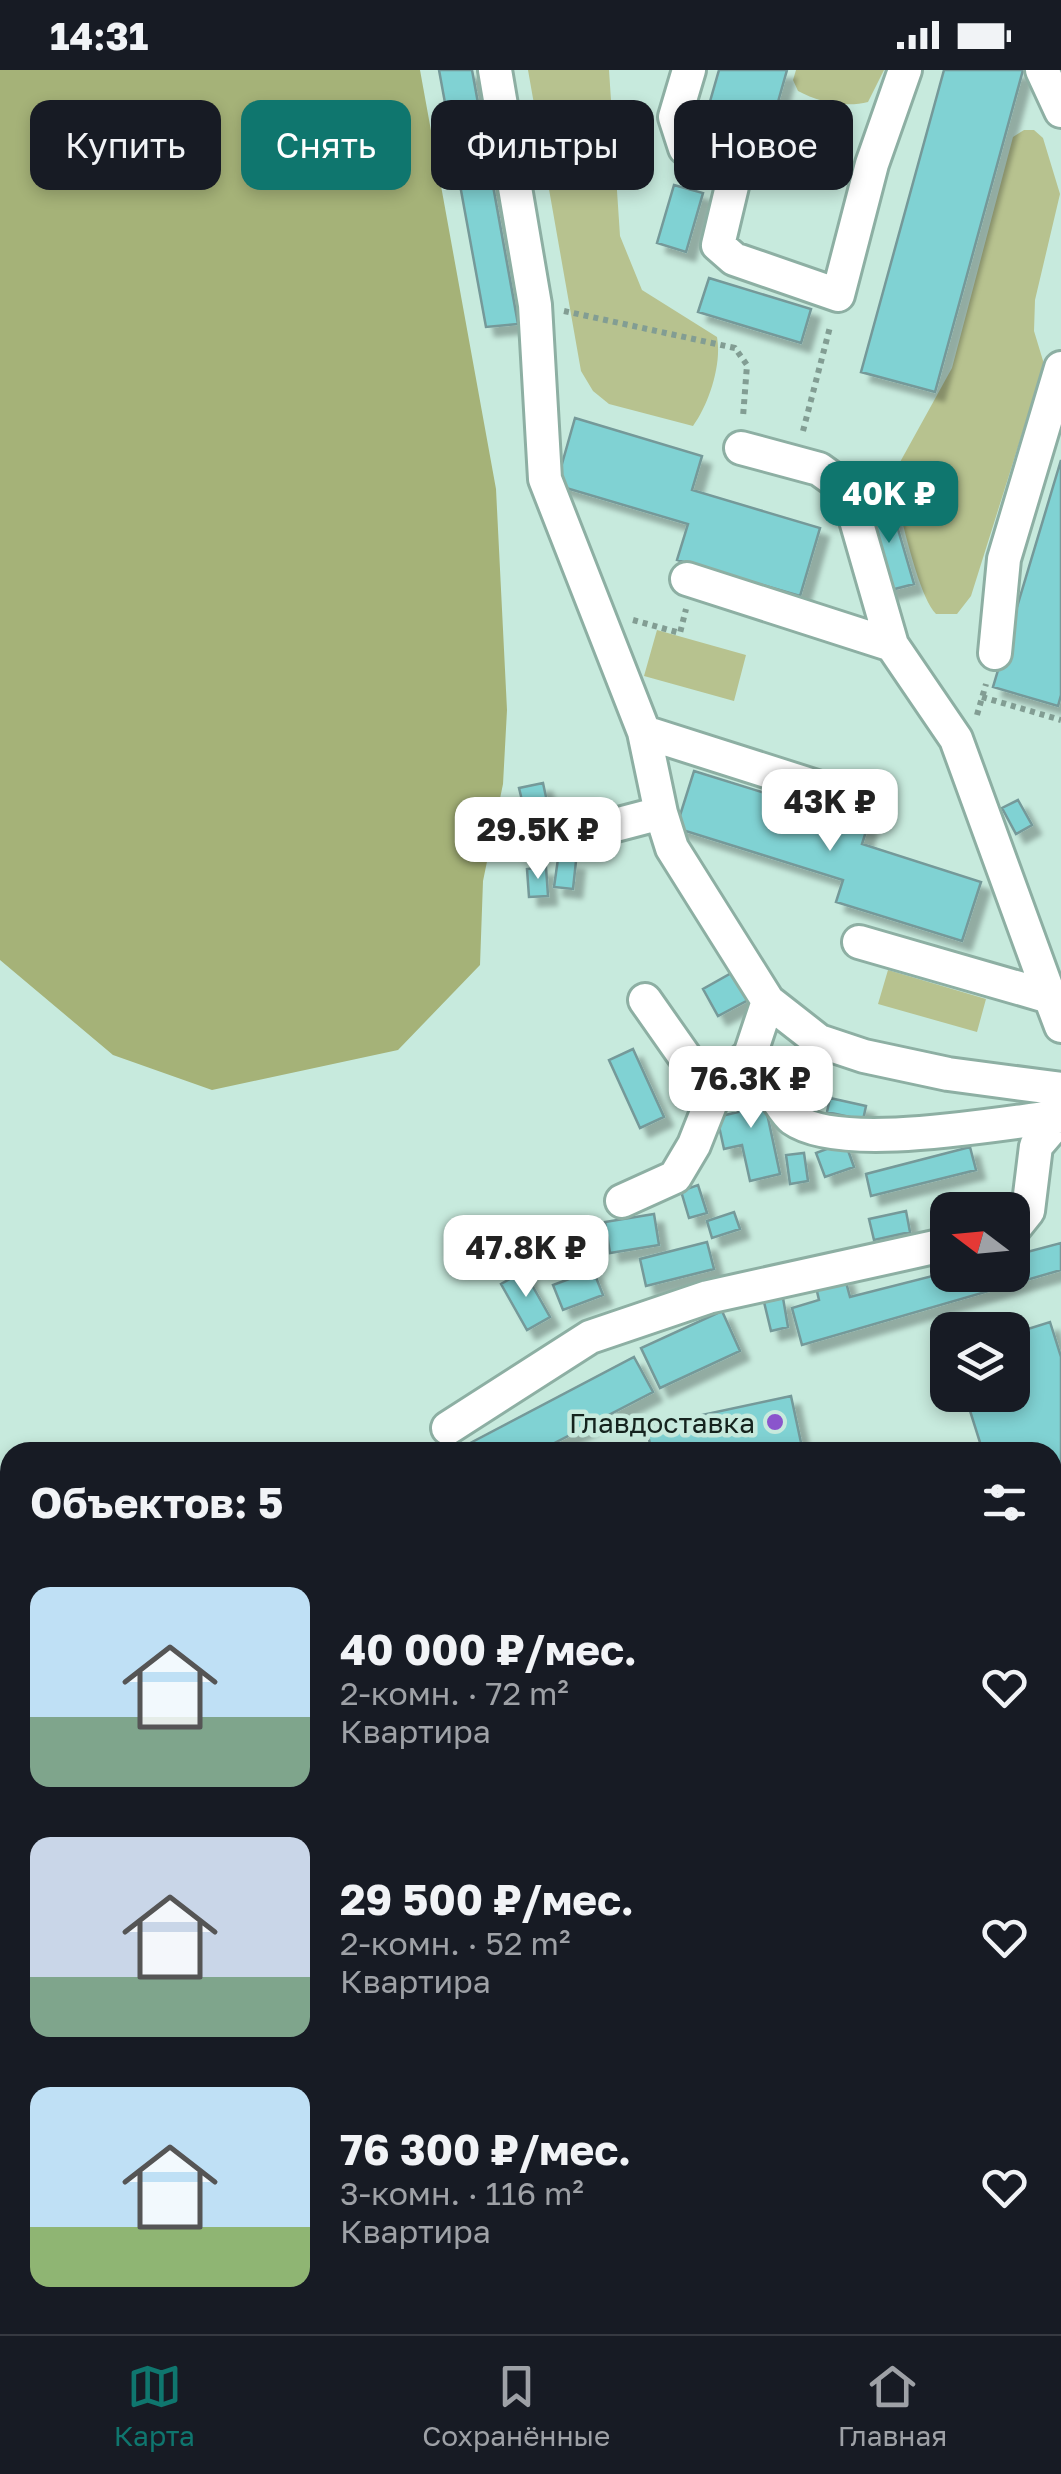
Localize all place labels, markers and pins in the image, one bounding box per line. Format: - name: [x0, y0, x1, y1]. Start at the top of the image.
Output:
- pin: 40K ₽: [819, 461, 959, 546]
- pin: 43K ₽: [760, 769, 900, 854]
- pin: 29.5K ₽: [446, 797, 630, 882]
- pin: 76.3K ₽: [659, 1046, 843, 1131]
- pin: 47.8K ₽: [434, 1215, 618, 1300]
- place label: Главдоставка: [569, 1406, 755, 1439]
- marker: Главдоставка: [764, 1411, 786, 1433]

